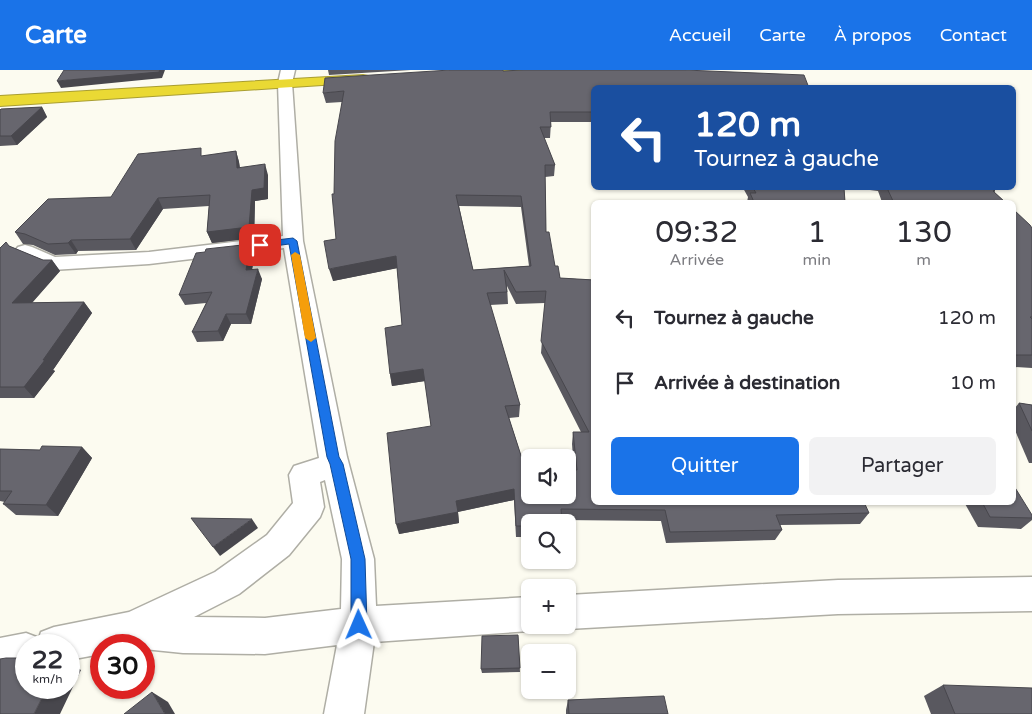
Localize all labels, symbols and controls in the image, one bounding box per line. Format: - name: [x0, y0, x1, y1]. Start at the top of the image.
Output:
- text: Carte: [25, 21, 87, 50]
- text: Accueil: [669, 24, 731, 46]
- text: Carte: [759, 24, 806, 46]
- text: À propos: [834, 24, 912, 46]
- text: Contact: [940, 24, 1007, 46]
- text: 120 m: [694, 104, 801, 146]
- icon: left: [611, 105, 676, 170]
- text: Tournez à gauche: [694, 146, 879, 172]
- text: 09:32: [655, 214, 738, 251]
- text: 1: [807, 214, 826, 251]
- text: 130: [895, 214, 952, 251]
- pin: [239, 224, 281, 266]
- icon: arrive: [246, 231, 274, 259]
- text: Arrivée: [670, 250, 724, 270]
- text: min: [803, 250, 831, 270]
- text: m: [916, 250, 931, 270]
- icon: left: [611, 304, 639, 332]
- text: Tournez à gauche: [654, 307, 814, 329]
- text: 120 m: [938, 307, 996, 329]
- icon: arrive: [611, 369, 639, 397]
- text: Arrivée à destination: [654, 372, 840, 394]
- text: 10 m: [950, 372, 996, 394]
- button: Quitter: [611, 437, 799, 495]
- button: Partager: [809, 437, 996, 495]
- map controls: [521, 449, 576, 699]
- button: sound: [521, 449, 576, 504]
- button: search: [521, 514, 576, 569]
- button: +: [521, 579, 576, 634]
- position arrow: [332, 598, 384, 650]
- speed limit sign: 30: [90, 634, 155, 699]
- button: −: [521, 644, 576, 699]
- text: 22: [32, 645, 63, 675]
- text: km/h: [32, 672, 63, 686]

